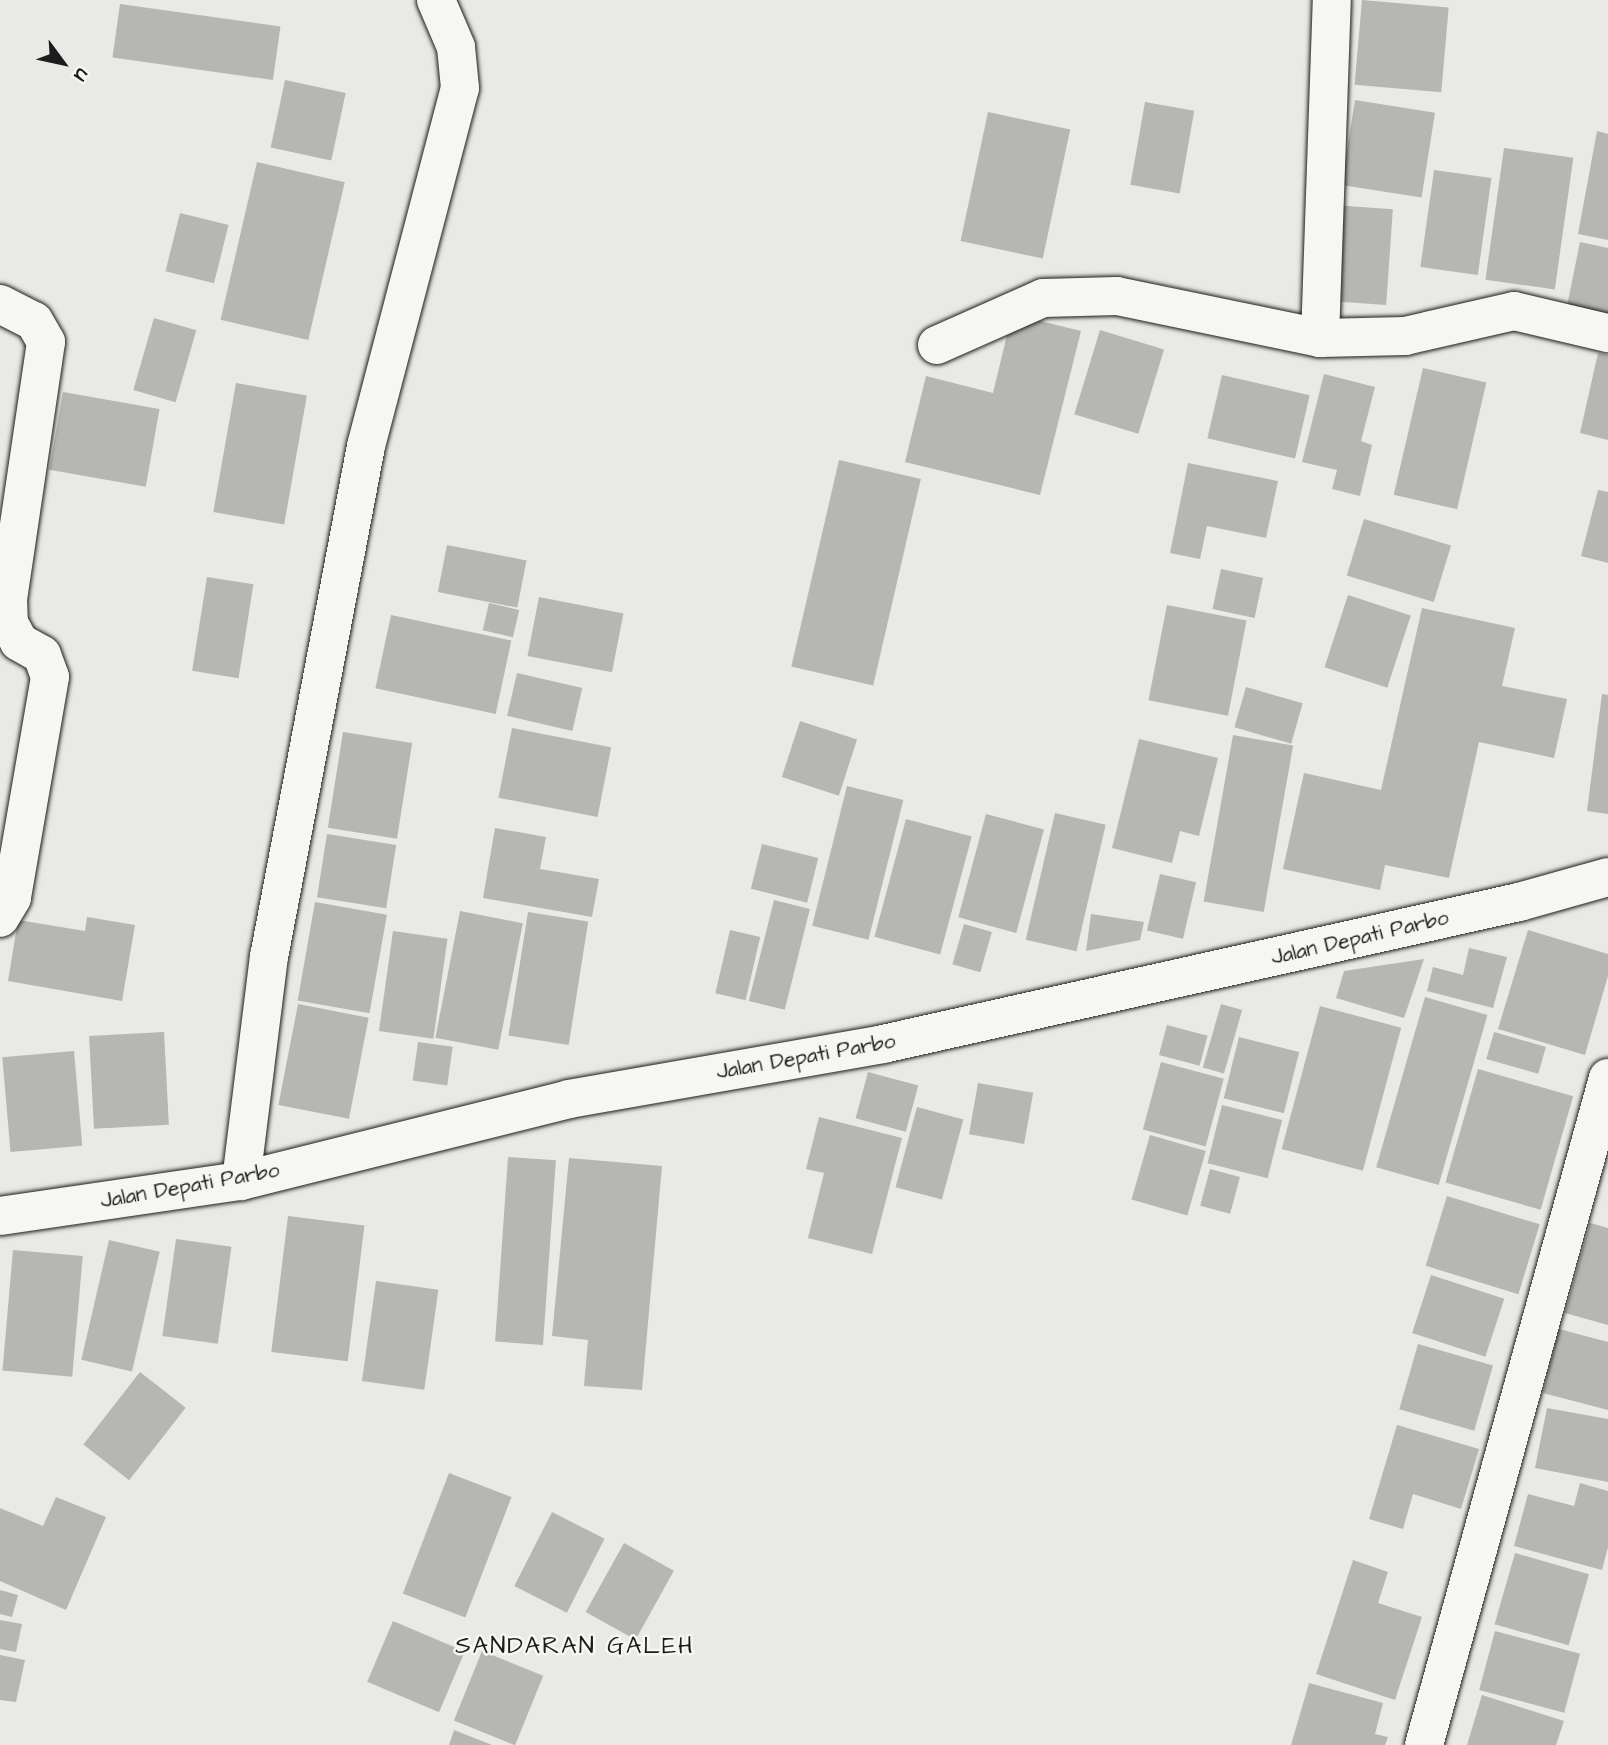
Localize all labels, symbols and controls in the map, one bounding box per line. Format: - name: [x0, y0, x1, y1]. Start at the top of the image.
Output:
- north arrow: [28, 28, 98, 98]
- text: U: [67, 63, 95, 87]
- street label: Jalan Depati Parbo: [1269, 905, 1451, 971]
- street label: Jalan Depati Parbo: [714, 1029, 898, 1085]
- street label: Jalan Depati Parbo: [98, 1158, 282, 1214]
- district label: SANDARAN GALEH: [457, 1633, 693, 1661]

